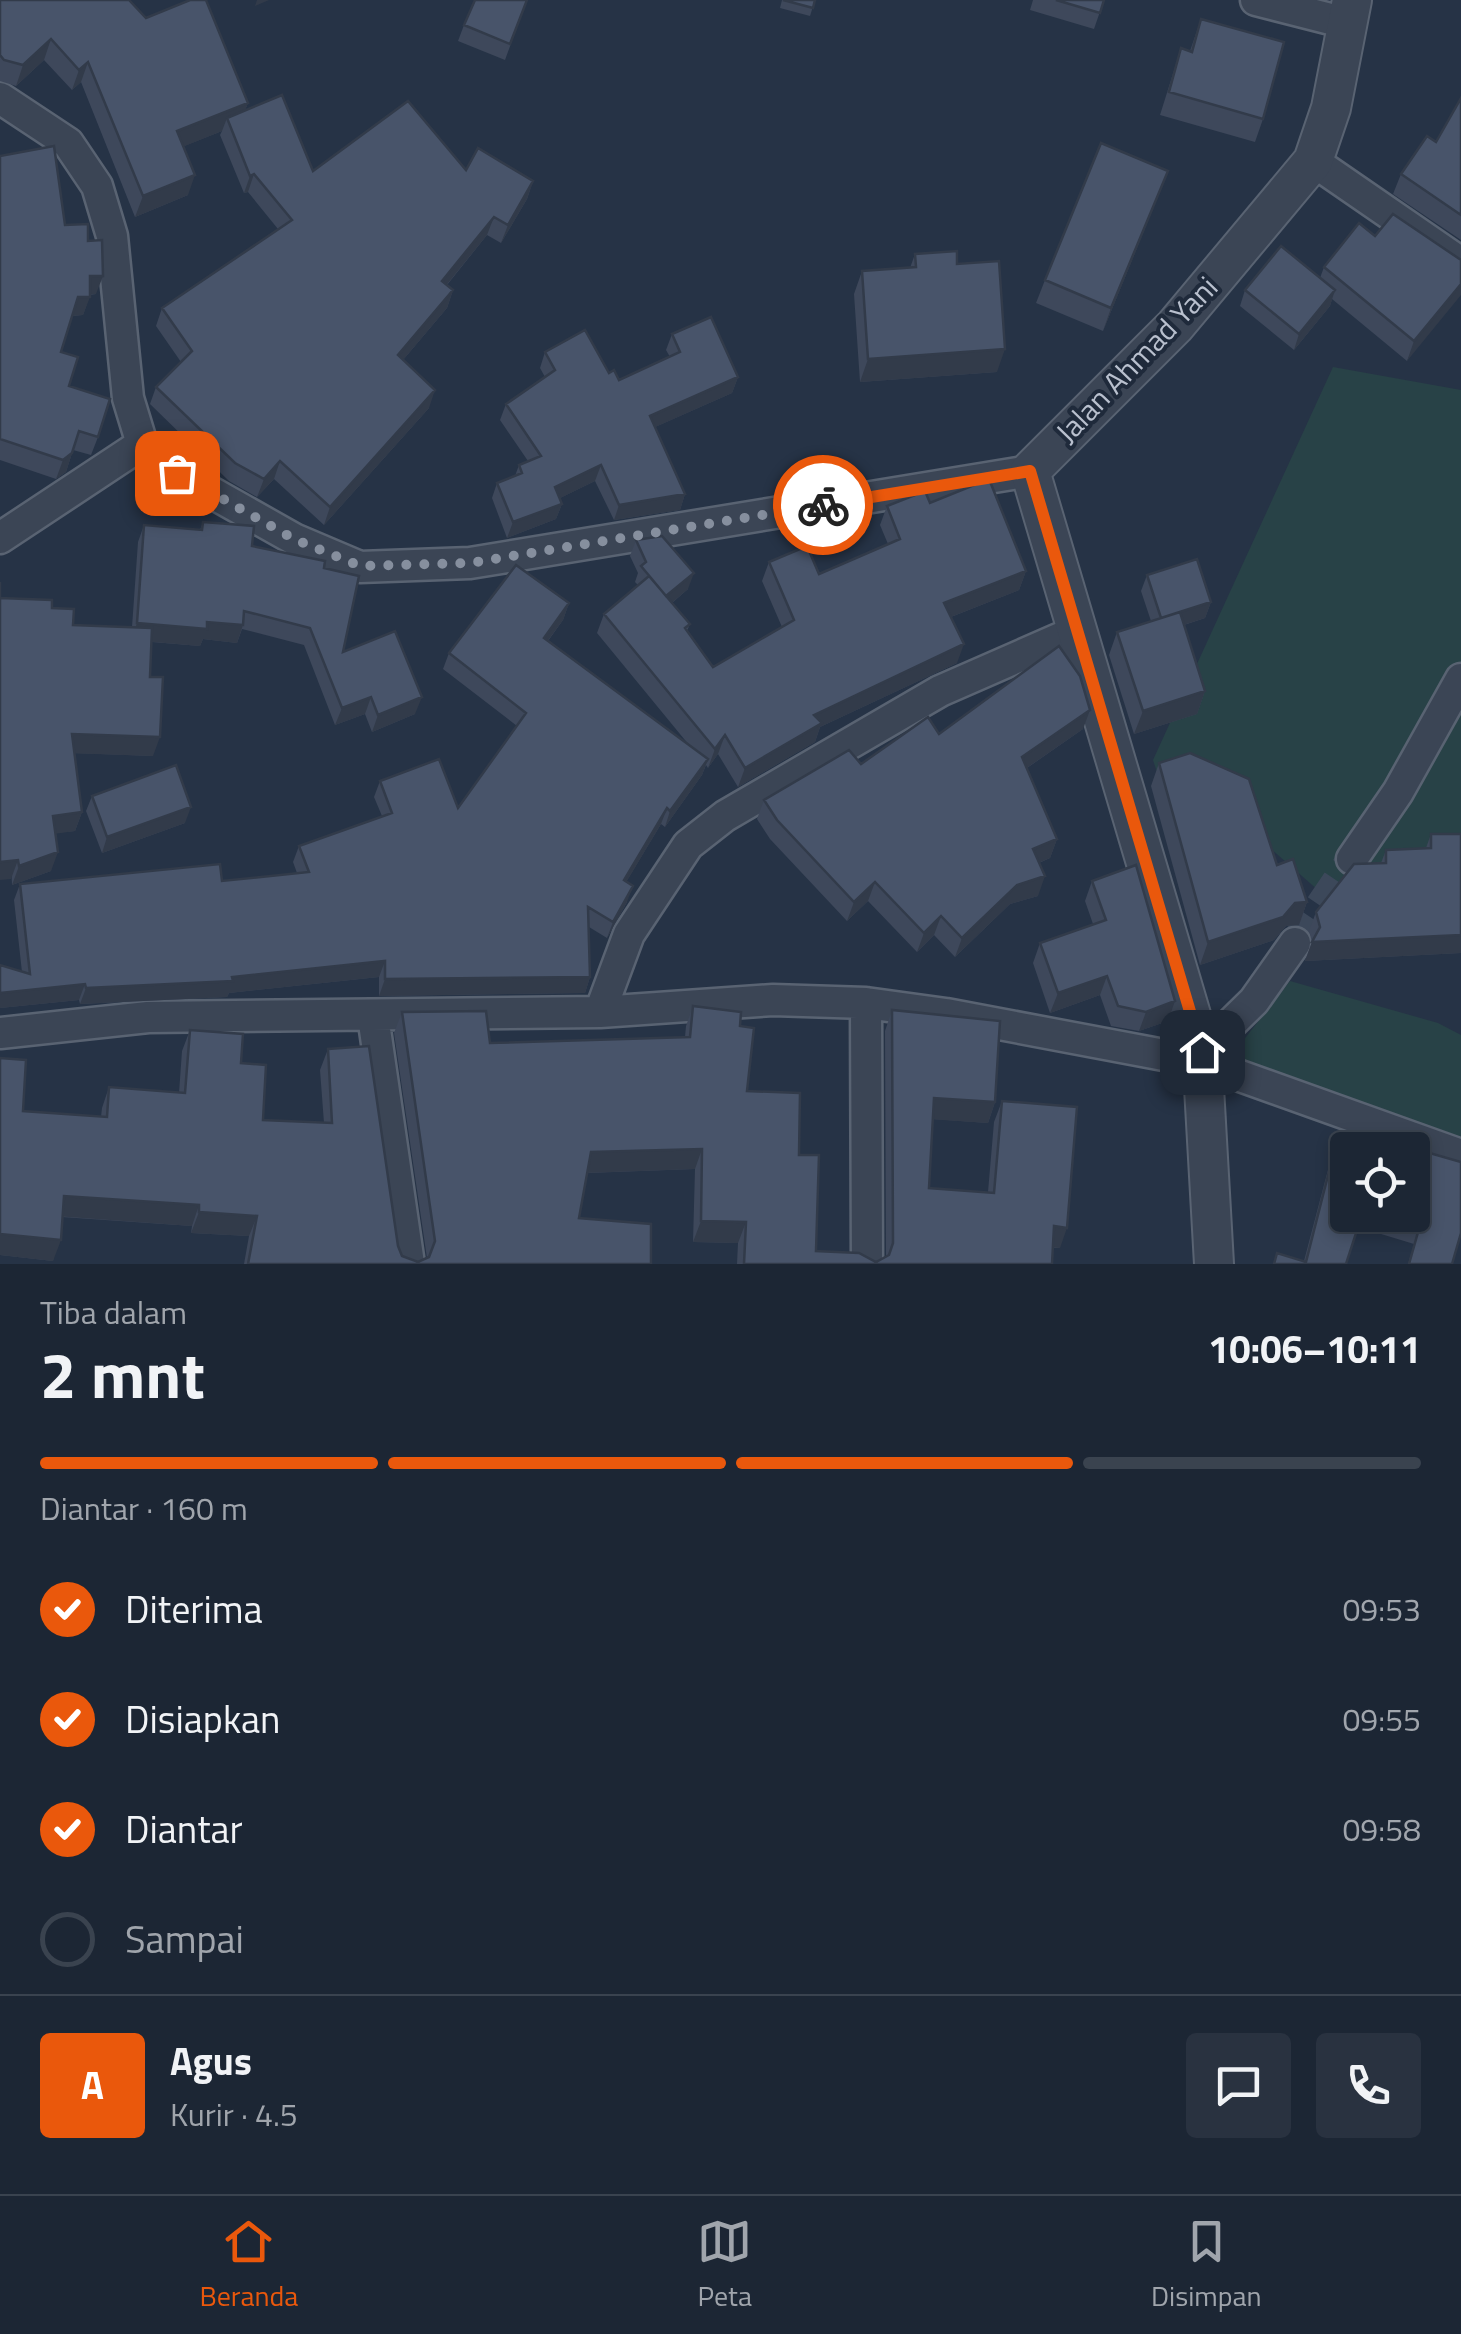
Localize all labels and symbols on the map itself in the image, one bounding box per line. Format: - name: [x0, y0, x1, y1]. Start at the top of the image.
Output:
- street label: Jalan Ahmad Yani: [1044, 265, 1228, 453]
- pin: [135, 431, 220, 516]
- courier: [773, 455, 873, 555]
- pin: [1160, 1010, 1245, 1095]

